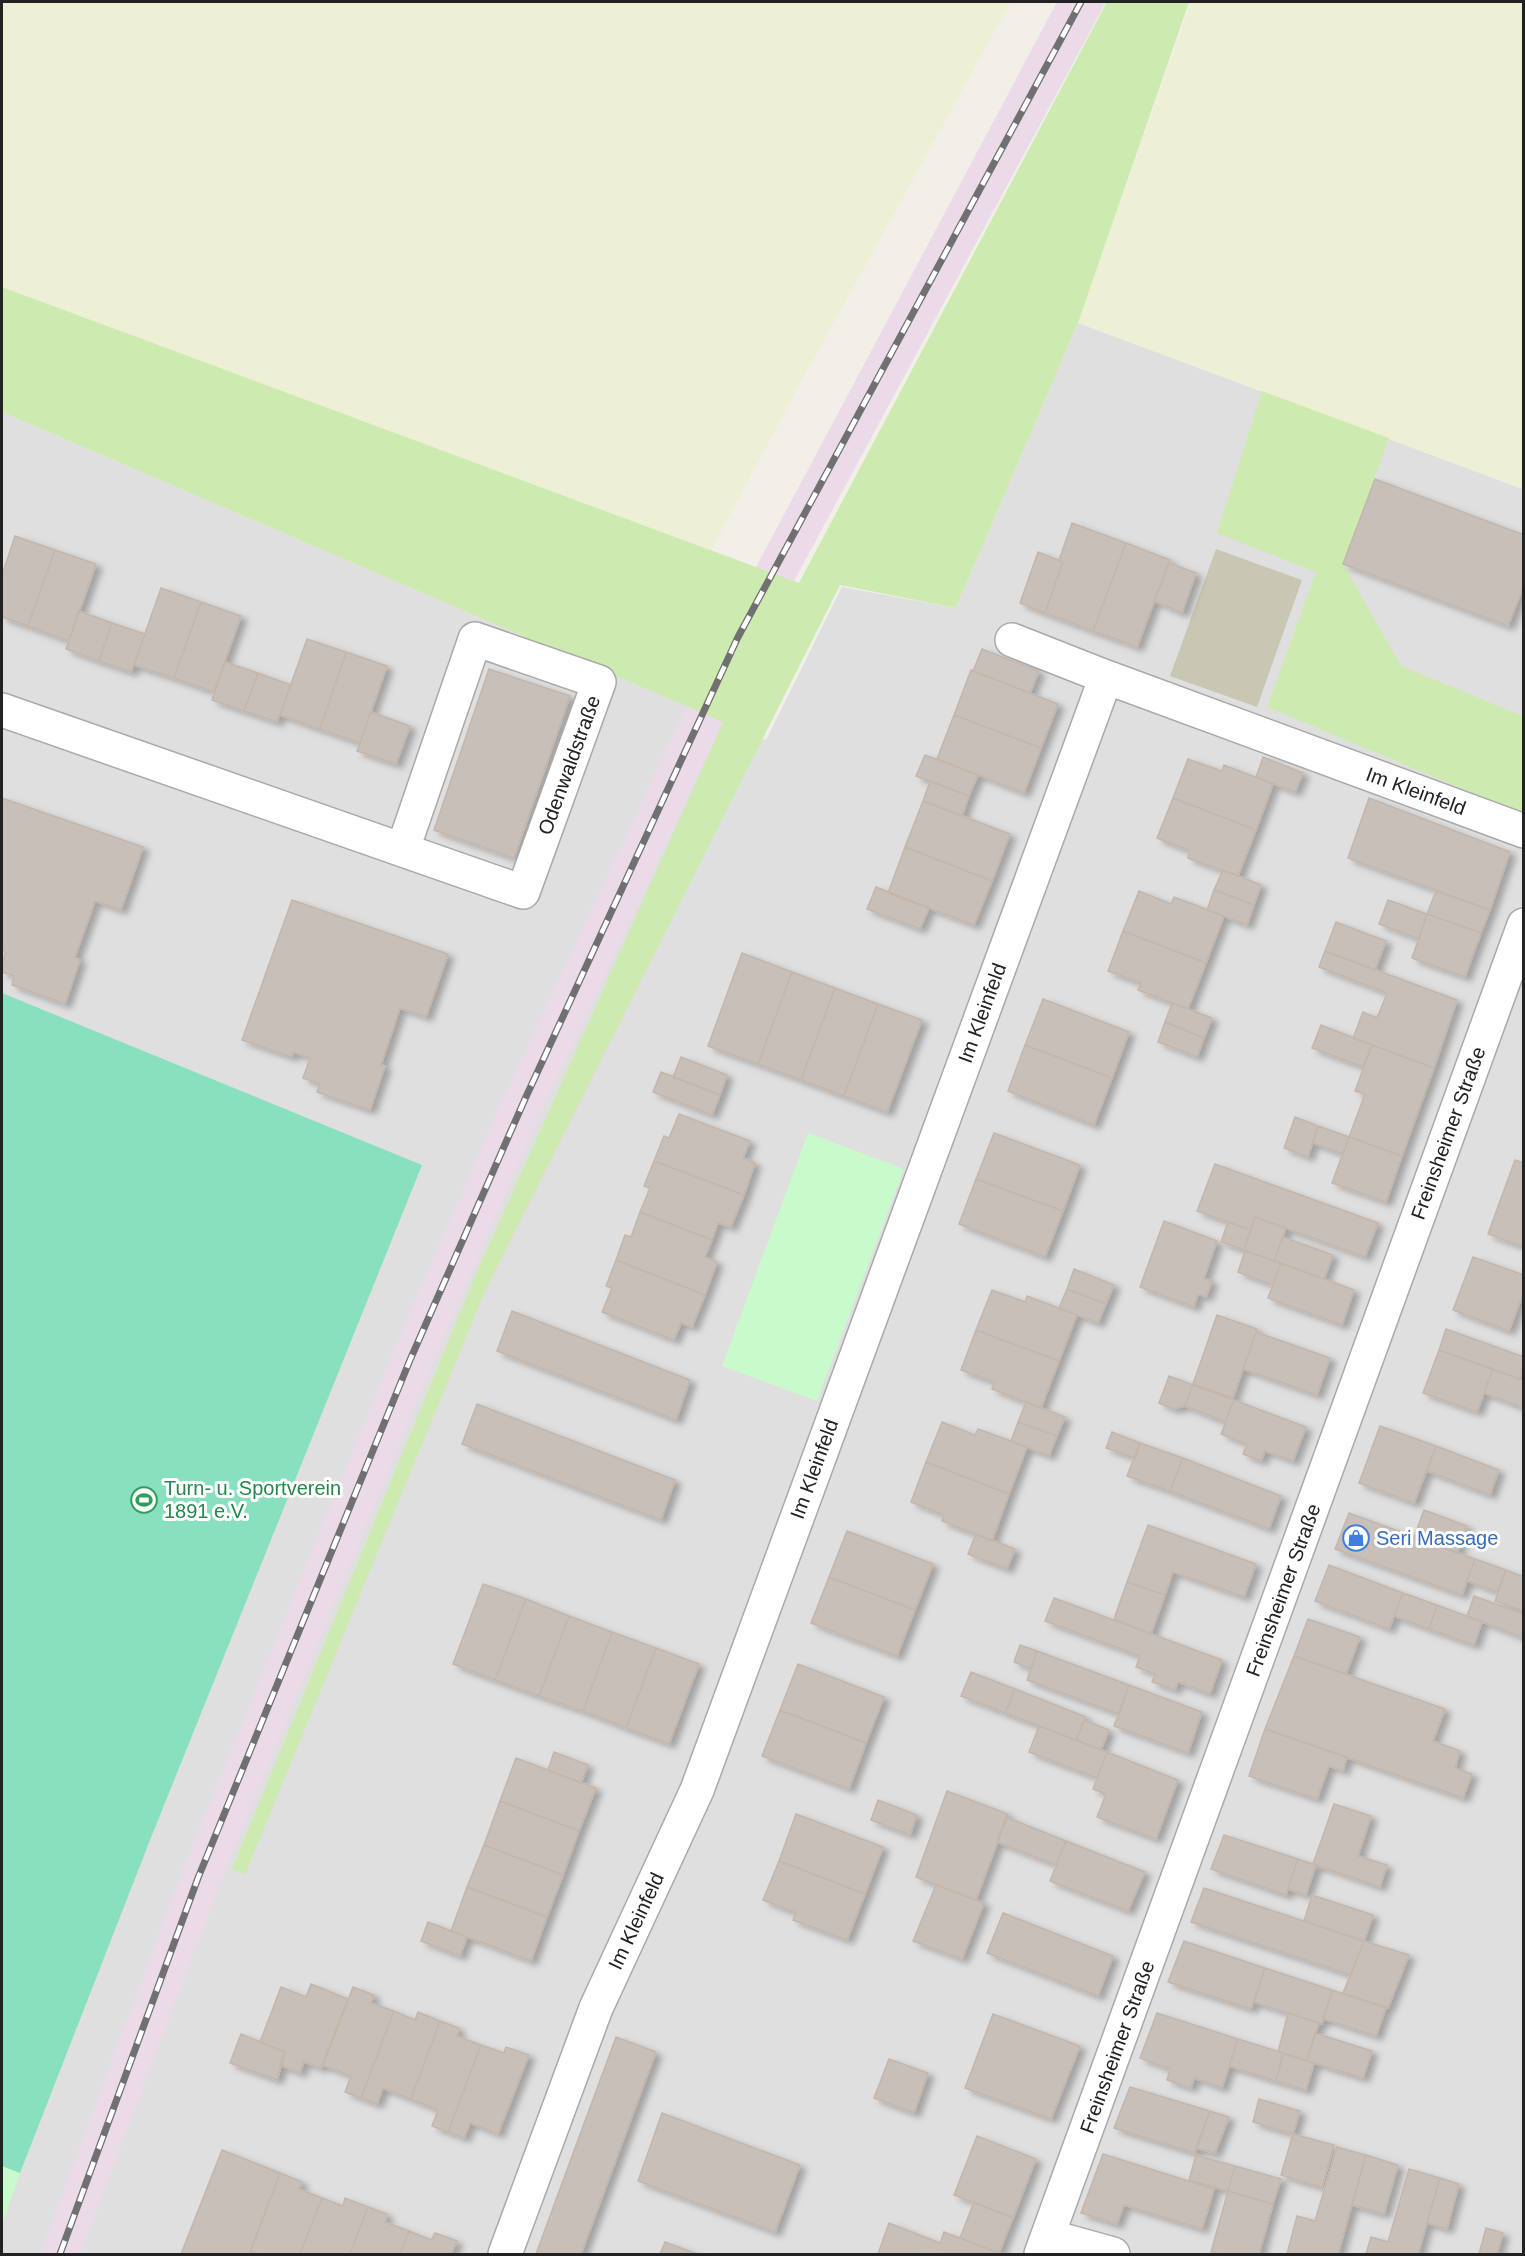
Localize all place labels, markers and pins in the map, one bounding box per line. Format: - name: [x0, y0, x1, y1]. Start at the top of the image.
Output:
- place label: Turn- u. Sportverein 1891 e.V.: [164, 1477, 341, 1522]
- sports icon: Turn- u. Sportverein 1891 e.V.: [129, 1485, 159, 1515]
- shop icon: Seri Massage: [1341, 1523, 1371, 1553]
- place label: Seri Massage: [1376, 1527, 1498, 1549]

